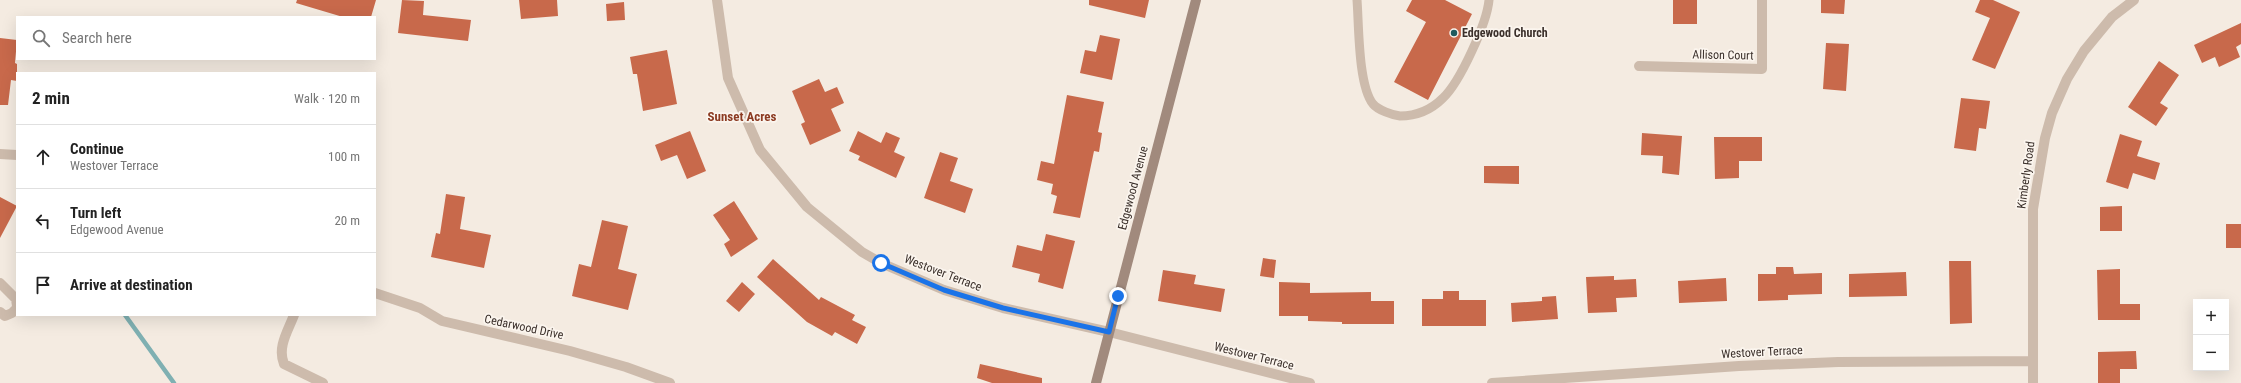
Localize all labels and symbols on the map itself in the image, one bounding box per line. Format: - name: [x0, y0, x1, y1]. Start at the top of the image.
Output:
- place label: Edgewood Church: [1462, 26, 1548, 40]
- marker: Edgewood Church: [1449, 28, 1459, 38]
- street label: Allison Court: [1692, 47, 1754, 63]
- district label: Sunset Acres: [708, 109, 777, 124]
- street label: Kimberly Road: [2014, 140, 2038, 210]
- street label: Edgewood Avenue: [1115, 144, 1151, 232]
- street label: Westover Terrace: [902, 252, 984, 294]
- route start: [872, 254, 890, 272]
- route end: [1109, 287, 1127, 305]
- street label: Cedarwood Drive: [483, 312, 565, 342]
- street label: Westover Terrace: [1213, 339, 1296, 373]
- street label: Westover Terrace: [1721, 343, 1803, 361]

